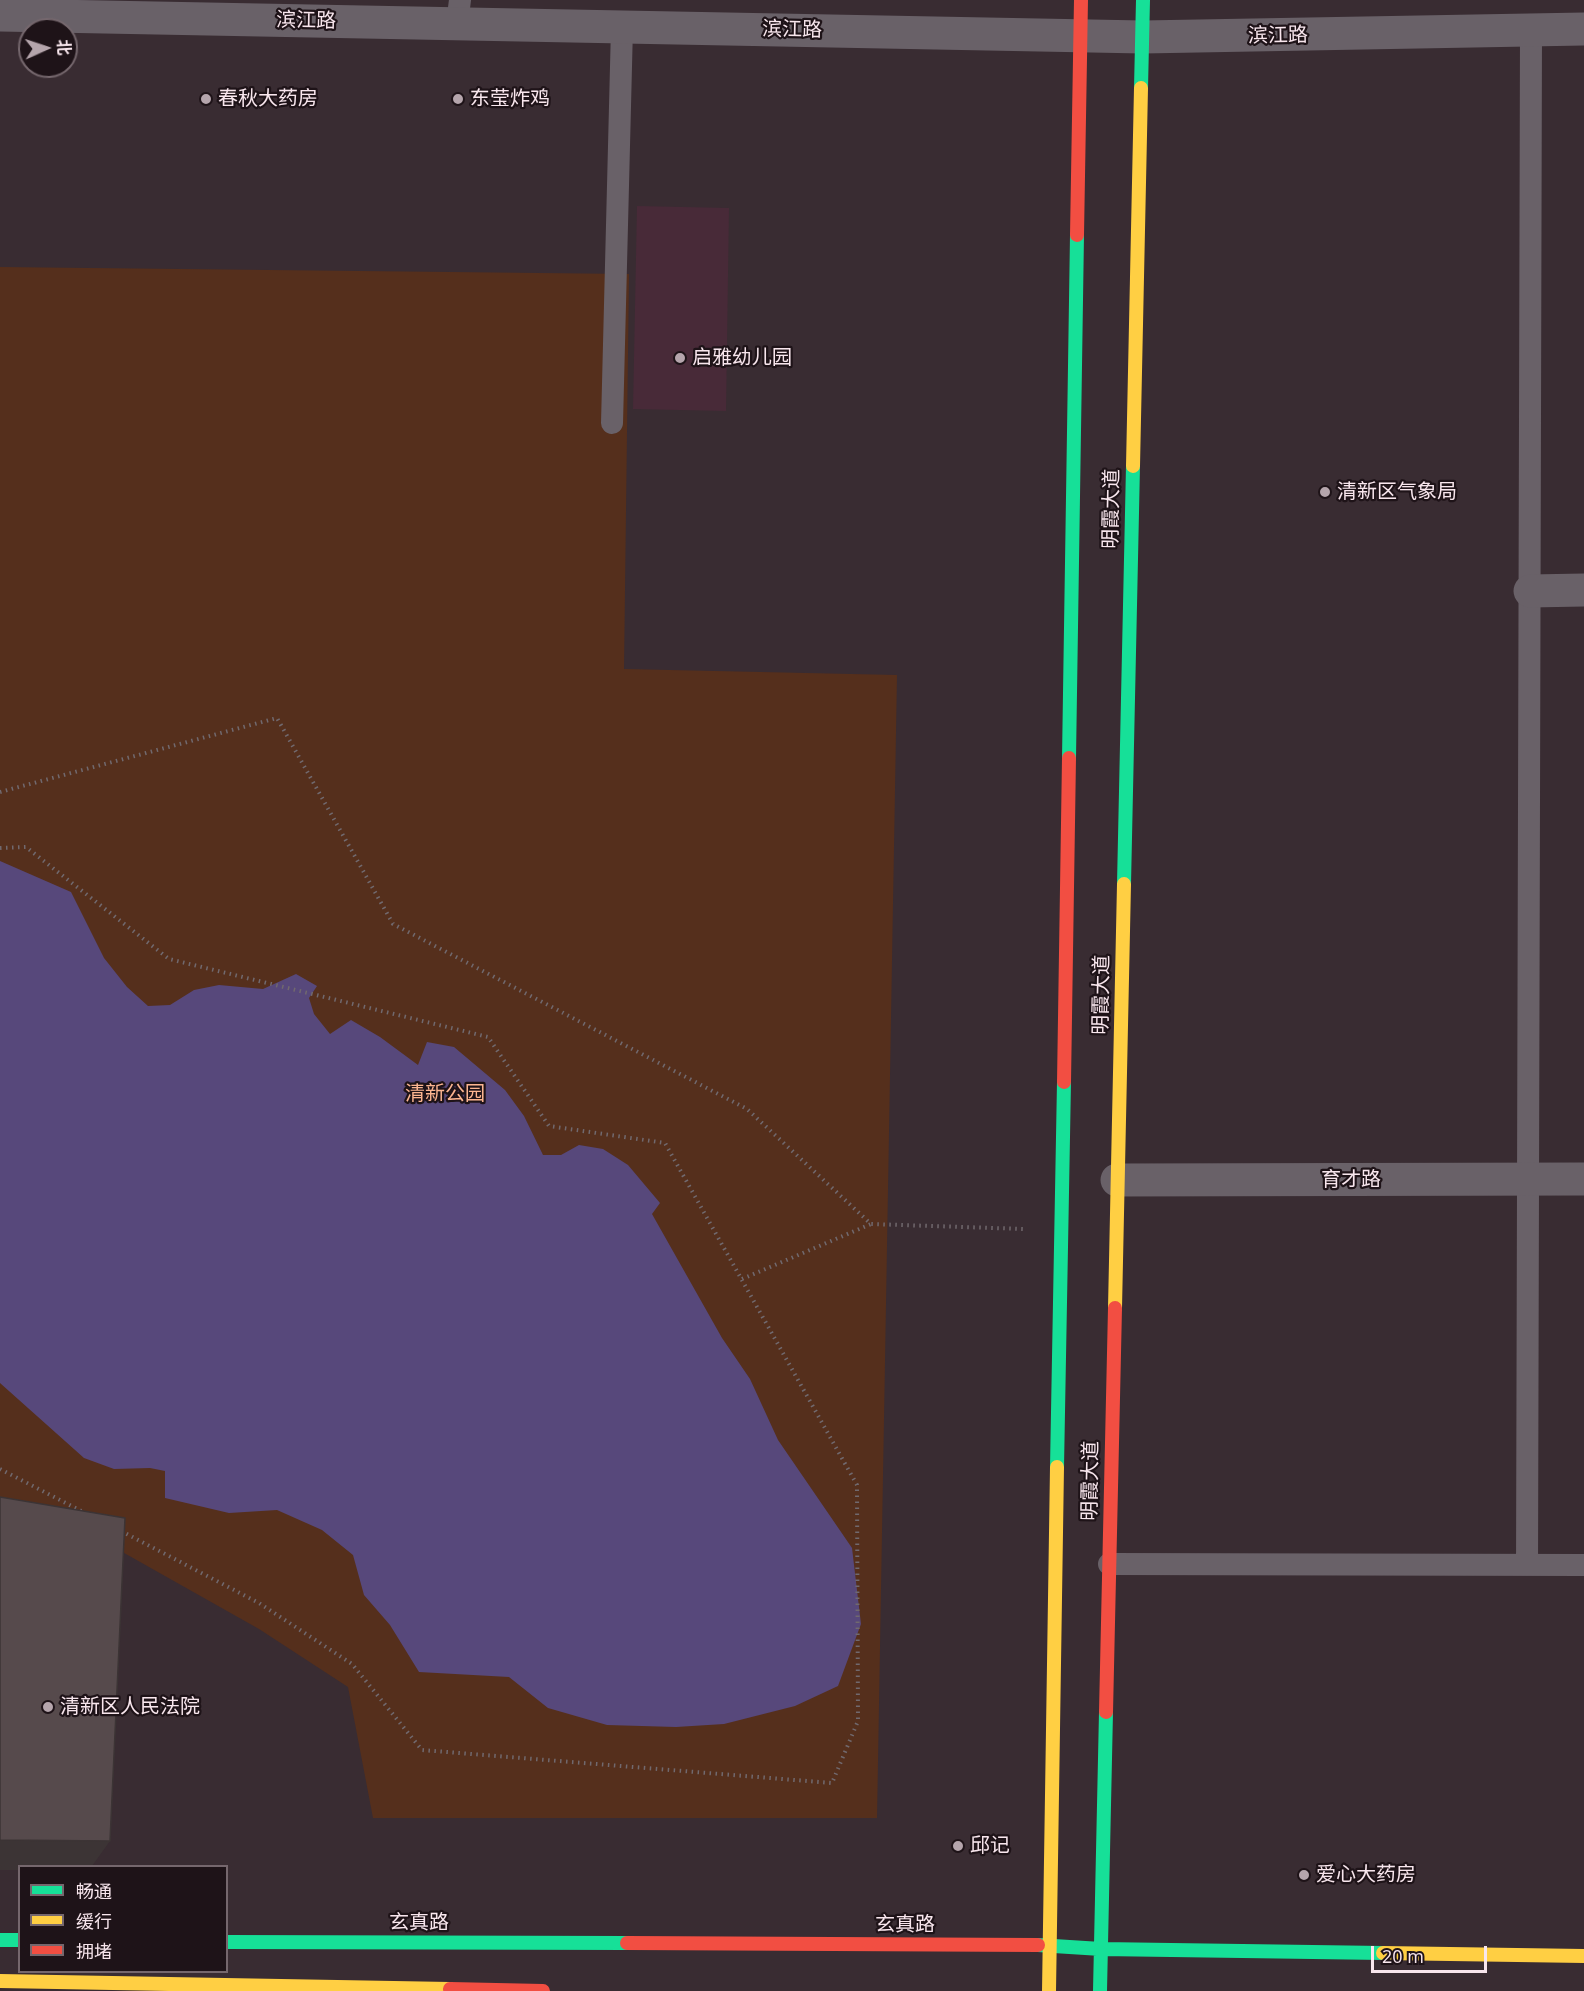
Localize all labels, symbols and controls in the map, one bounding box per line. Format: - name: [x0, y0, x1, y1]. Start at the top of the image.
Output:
- street label: 滨江路: [276, 8, 336, 34]
- street label: 滨江路: [762, 17, 822, 43]
- north arrow: [18, 18, 78, 78]
- street label: 滨江路: [1248, 23, 1308, 49]
- text: 北: [53, 39, 75, 56]
- place label: 春秋大药房: [218, 87, 318, 111]
- place label: 东莹炸鸡: [470, 87, 550, 111]
- marker: 春秋大药房: [199, 92, 213, 106]
- marker: 东莹炸鸡: [451, 92, 465, 106]
- place label: 启雅幼儿园: [692, 346, 792, 370]
- marker: 启雅幼儿园: [673, 351, 687, 365]
- street label: 明霞大道: [1099, 469, 1125, 549]
- place label: 清新区气象局: [1337, 480, 1457, 504]
- marker: 清新区气象局: [1318, 485, 1332, 499]
- street label: 明霞大道: [1089, 955, 1115, 1035]
- park label: 清新公园: [405, 1082, 485, 1106]
- street label: 育才路: [1321, 1168, 1381, 1192]
- street label: 明霞大道: [1078, 1441, 1104, 1521]
- place label: 清新区人民法院: [60, 1695, 200, 1719]
- marker: 清新区人民法院: [41, 1700, 55, 1714]
- place label: 邱记: [970, 1834, 1010, 1858]
- marker: 邱记: [951, 1839, 965, 1853]
- place label: 爱心大药房: [1316, 1863, 1416, 1887]
- legend: [18, 1865, 228, 1973]
- marker: 爱心大药房: [1297, 1868, 1311, 1882]
- text: 畅通: [76, 1879, 112, 1903]
- text: 缓行: [76, 1909, 112, 1933]
- street label: 玄真路: [389, 1911, 449, 1935]
- street label: 玄真路: [875, 1913, 935, 1937]
- scale bar: [1374, 1934, 1490, 1972]
- text: 拥堵: [76, 1939, 112, 1963]
- text: 20 m: [1382, 1944, 1424, 1968]

